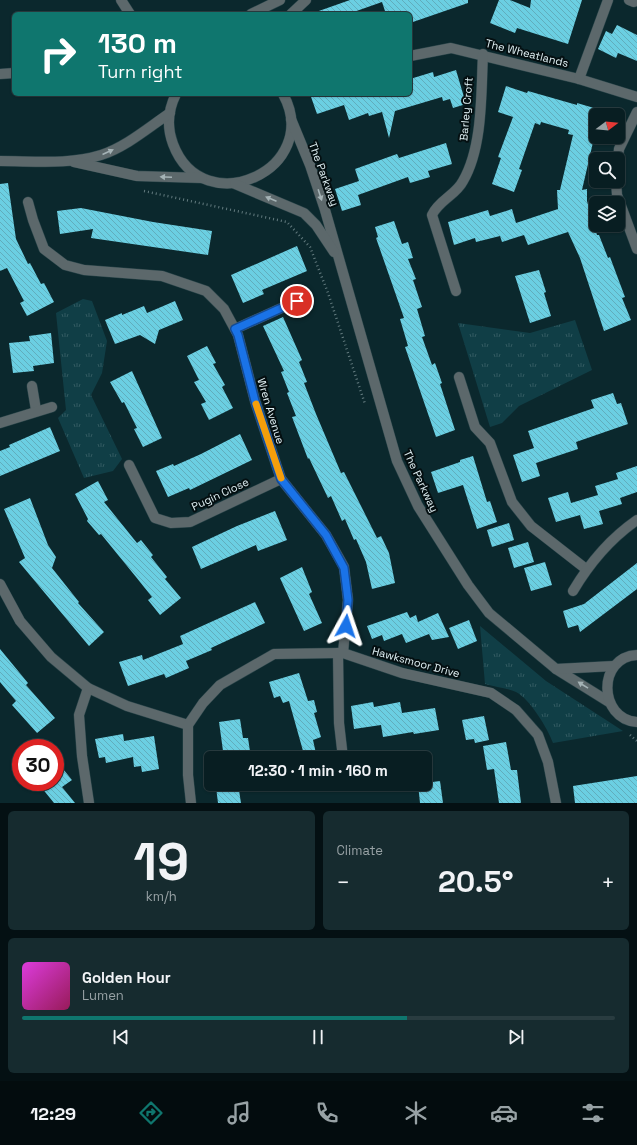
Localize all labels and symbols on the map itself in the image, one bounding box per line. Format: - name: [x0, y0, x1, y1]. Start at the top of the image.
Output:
- street label: The Wheatlands: [484, 36, 570, 70]
- street label: Barley Croft: [456, 77, 476, 141]
- north arrow: [589, 108, 625, 144]
- street label: The Parkway: [306, 140, 342, 208]
- one-way arrow: [102, 149, 113, 155]
- one-way arrow: [159, 174, 172, 180]
- one-way arrow: [317, 189, 323, 201]
- one-way arrow: [265, 196, 276, 202]
- pin: [280, 284, 314, 318]
- street label: Wren Avenue: [254, 376, 288, 446]
- street label: The Parkway: [400, 448, 442, 514]
- street label: Pugin Close: [189, 475, 251, 513]
- position arrow: [325, 605, 367, 647]
- street label: Hawksmoor Drive: [371, 644, 461, 680]
- one-way arrow: [577, 682, 589, 689]
- speed limit sign: 30: [12, 739, 64, 791]

